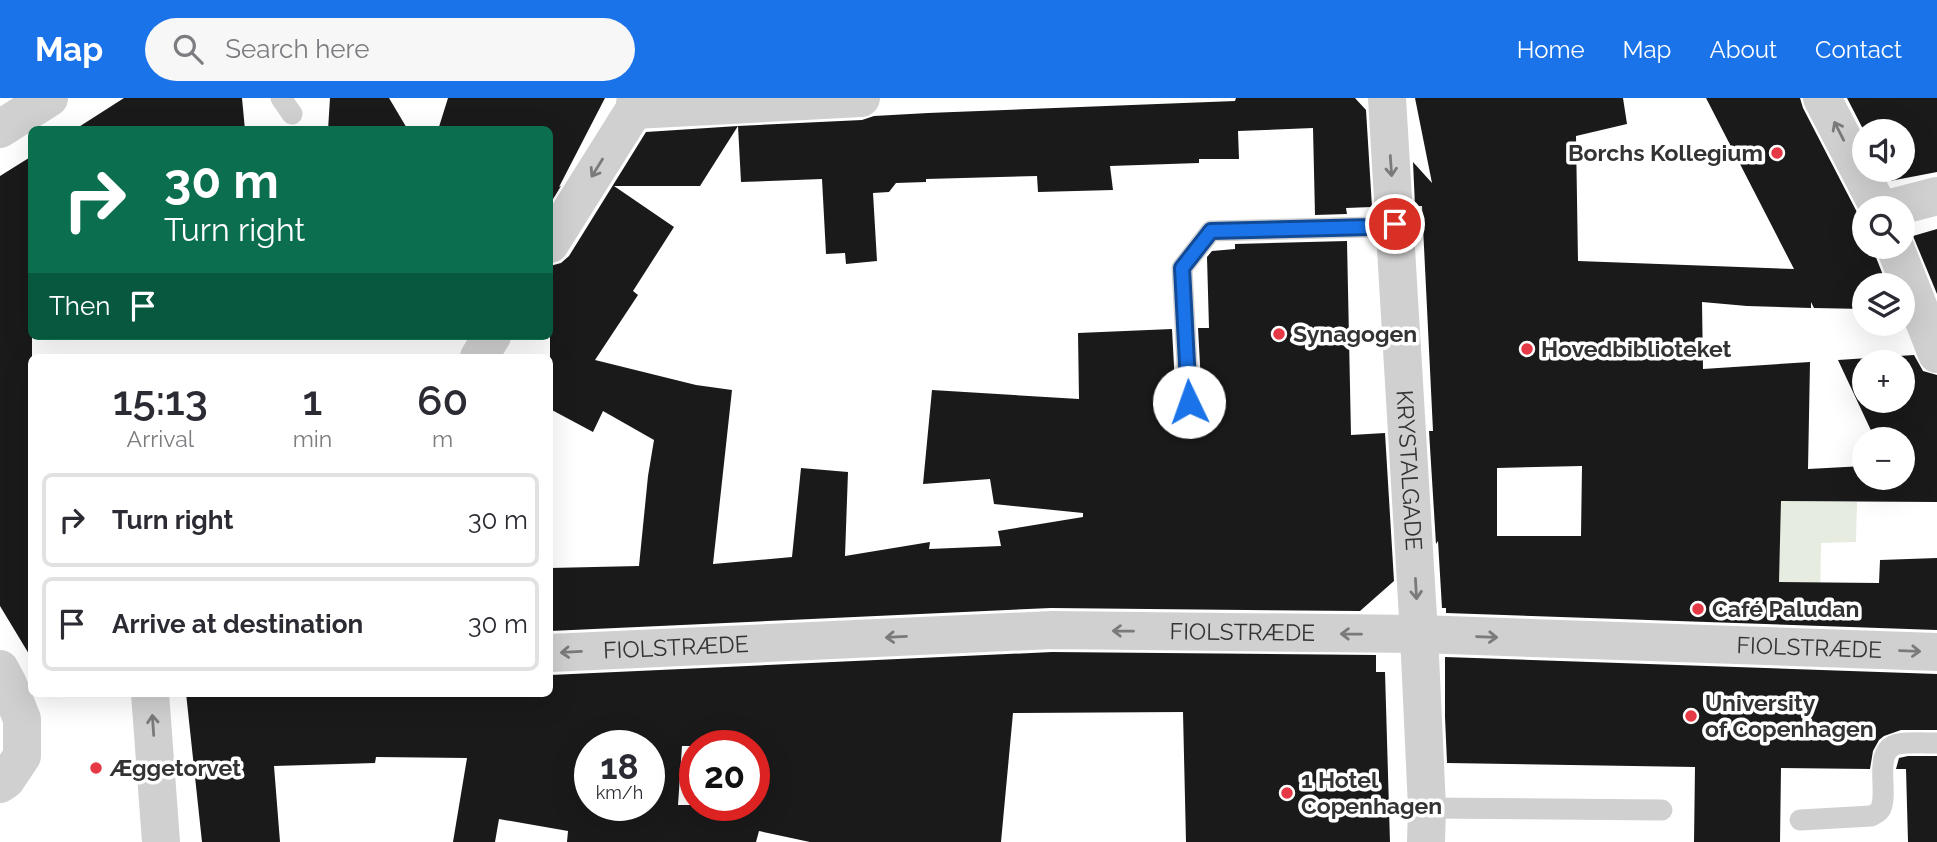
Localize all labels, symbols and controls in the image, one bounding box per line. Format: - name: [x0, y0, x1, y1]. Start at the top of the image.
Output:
- search box: [145, 18, 635, 81]
- text: Map: [35, 30, 103, 69]
- icon: search: [169, 30, 207, 68]
- text: Search here: [225, 34, 370, 64]
- text: Home: [1517, 35, 1585, 64]
- text: Map: [1623, 35, 1671, 64]
- text: About: [1709, 35, 1777, 64]
- text: Contact: [1815, 35, 1902, 64]
- map controls: [1852, 119, 1915, 490]
- button: sound: [1852, 119, 1915, 182]
- one-way arrow: [1832, 121, 1846, 142]
- place label: Borchs Kollegium: [1568, 139, 1763, 166]
- marker: Borchs Kollegium: [1769, 145, 1785, 161]
- text: 30 m: [164, 152, 279, 209]
- icon: right: [49, 154, 140, 245]
- one-way arrow: [1385, 154, 1398, 177]
- one-way arrow: [590, 157, 604, 177]
- pin: [1365, 194, 1425, 254]
- button: search: [1852, 196, 1915, 259]
- icon: arrive: [1376, 205, 1414, 243]
- text: Turn right: [164, 211, 305, 248]
- button: layers: [1852, 273, 1915, 336]
- icon: arrive: [124, 287, 162, 325]
- text: Then: [49, 291, 110, 321]
- place label: Synagogen: [1293, 320, 1417, 347]
- marker: Synagogen: [1271, 326, 1287, 342]
- place label: Hovedbiblioteket: [1541, 335, 1732, 362]
- marker: Hovedbiblioteket: [1519, 341, 1535, 357]
- button: +: [1852, 350, 1915, 413]
- position arrow: [1152, 365, 1226, 439]
- text: 15:13: [113, 376, 208, 425]
- text: 1: [303, 376, 322, 425]
- text: 60: [417, 376, 468, 425]
- street label: KRYSTALGADE: [1391, 389, 1428, 551]
- text: Arrival: [127, 425, 194, 452]
- text: min: [293, 425, 332, 452]
- text: m: [432, 425, 453, 452]
- button: −: [1852, 427, 1915, 490]
- icon: right: [53, 501, 91, 539]
- text: Turn right: [112, 505, 233, 535]
- text: 30 m: [468, 505, 528, 535]
- one-way arrow: [1410, 577, 1423, 600]
- place label: Café Paludan: [1712, 595, 1859, 622]
- marker: Café Paludan: [1690, 601, 1706, 617]
- icon: arrive: [53, 605, 91, 643]
- text: Arrive at destination: [112, 609, 363, 639]
- text: 30 m: [468, 609, 528, 639]
- street label: FIOLSTRÆDE: [1170, 617, 1315, 646]
- one-way arrow: [1112, 624, 1135, 638]
- one-way arrow: [1339, 627, 1362, 640]
- street label: FIOLSTRÆDE: [603, 630, 749, 664]
- one-way arrow: [1475, 630, 1498, 643]
- one-way arrow: [885, 631, 907, 644]
- street label: FIOLSTRÆDE: [1736, 631, 1882, 663]
- one-way arrow: [1898, 645, 1921, 658]
- one-way arrow: [559, 646, 582, 659]
- place label: University of Copenhagen: [1705, 689, 1874, 742]
- marker: University of Copenhagen: [1683, 708, 1699, 724]
- one-way arrow: [146, 714, 159, 737]
- speed limit sign: 20: [679, 730, 770, 821]
- text: 18: [600, 746, 639, 787]
- place label: Æggetorvet: [109, 754, 241, 781]
- marker: Æggetorvet: [88, 760, 104, 776]
- place label: 1 Hotel Copenhagen: [1301, 766, 1442, 819]
- text: km/h: [596, 782, 643, 803]
- marker: 1 Hotel Copenhagen: [1279, 785, 1295, 801]

